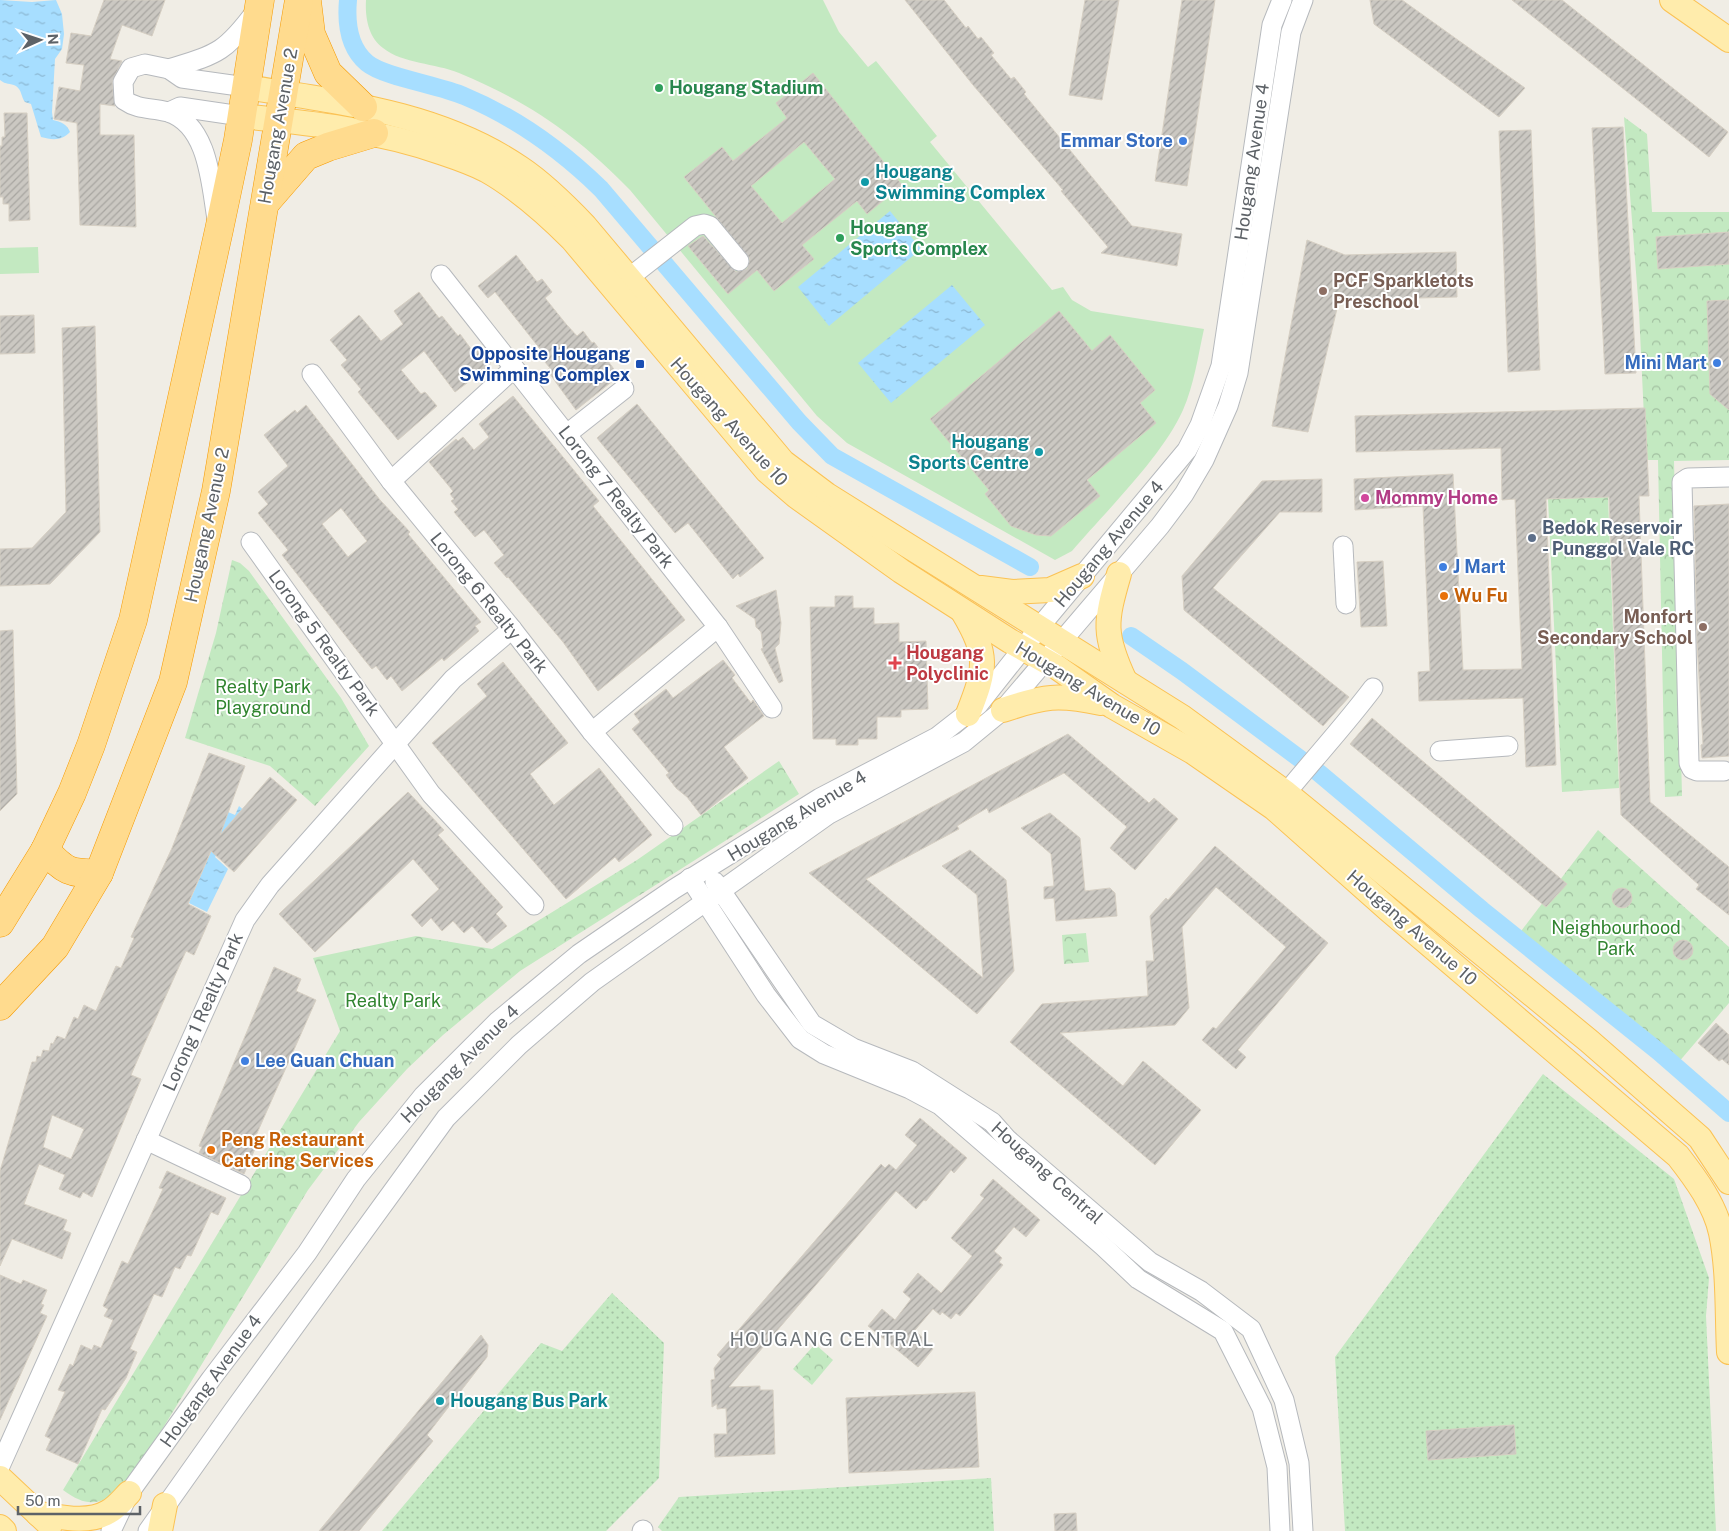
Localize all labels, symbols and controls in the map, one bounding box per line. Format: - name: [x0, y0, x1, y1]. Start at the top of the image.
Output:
- north arrow: [15, 15, 65, 65]
- text: N: [45, 33, 61, 45]
- street label: Hougang Avenue 2: [253, 46, 302, 205]
- place label: Hougang Stadium: [669, 77, 823, 98]
- marker: Hougang Stadium: [653, 82, 665, 94]
- street label: Hougang Avenue 4: [1230, 82, 1273, 242]
- place label: Emmar Store: [1060, 130, 1173, 151]
- marker: Emmar Store: [1177, 135, 1189, 147]
- place label: Hougang Swimming Complex: [875, 161, 1046, 203]
- marker: Hougang Swimming Complex: [859, 176, 871, 188]
- place label: Hougang Sports Complex: [850, 217, 988, 259]
- marker: Hougang Sports Complex: [834, 232, 846, 244]
- place label: PCF Sparkletots Preschool: [1333, 270, 1474, 312]
- marker: PCF Sparkletots Preschool: [1317, 285, 1329, 297]
- place label: Opposite Hougang Swimming Complex: [459, 343, 630, 385]
- place label: Mini Mart: [1625, 352, 1707, 373]
- street label: Hougang Avenue 10: [666, 353, 793, 490]
- marker: Mini Mart: [1711, 357, 1723, 369]
- marker: Opposite Hougang Swimming Complex: [634, 358, 646, 370]
- street label: Lorong 7 Realty Park: [554, 421, 678, 572]
- place label: Hougang Sports Centre: [908, 431, 1029, 473]
- street label: Hougang Avenue 2: [180, 445, 233, 604]
- marker: Hougang Sports Centre: [1033, 446, 1045, 458]
- street label: Hougang Avenue 4: [1050, 476, 1168, 611]
- place label: Mommy Home: [1375, 487, 1498, 508]
- marker: Mommy Home: [1359, 492, 1371, 504]
- place label: Bedok Reservoir - Punggol Vale RC: [1542, 517, 1694, 559]
- street label: Lorong 6 Realty Park: [426, 528, 553, 677]
- marker: Bedok Reservoir - Punggol Vale RC: [1526, 532, 1538, 544]
- place label: J Mart: [1453, 556, 1506, 577]
- marker: J Mart: [1437, 561, 1449, 573]
- street label: Lorong 5 Realty Park: [264, 566, 384, 720]
- place label: Wu Fu: [1454, 585, 1508, 606]
- marker: Wu Fu: [1438, 590, 1450, 602]
- place label: Monfort Secondary School: [1537, 606, 1693, 648]
- marker: Monfort Secondary School: [1697, 621, 1709, 633]
- street label: Hougang Avenue 10: [1012, 637, 1165, 740]
- place label: Hougang Polyclinic: [906, 642, 989, 684]
- marker: Hougang Polyclinic: [888, 656, 902, 670]
- park label: Realty Park Playground: [215, 676, 311, 718]
- street label: Hougang Avenue 4: [723, 766, 870, 865]
- street label: Hougang Avenue 10: [1343, 865, 1482, 990]
- park label: Neighbourhood Park: [1551, 917, 1681, 959]
- street label: Lorong 1 Realty Park: [158, 929, 247, 1094]
- park label: Realty Park: [345, 990, 441, 1011]
- street label: Hougang Avenue 4: [396, 1000, 523, 1127]
- place label: Lee Guan Chuan: [255, 1050, 394, 1071]
- marker: Lee Guan Chuan: [239, 1055, 251, 1067]
- street label: Hougang Central: [987, 1117, 1107, 1228]
- place label: Peng Restaurant Catering Services: [221, 1129, 374, 1171]
- marker: Peng Restaurant Catering Services: [205, 1144, 217, 1156]
- street label: Hougang Avenue 4: [156, 1310, 266, 1451]
- district label: HOUGANG CENTRAL: [730, 1328, 934, 1350]
- place label: Hougang Bus Park: [450, 1390, 608, 1411]
- marker: Hougang Bus Park: [434, 1395, 446, 1407]
- scale bar: [18, 1484, 140, 1516]
- text: 50 m: [25, 1492, 60, 1509]

